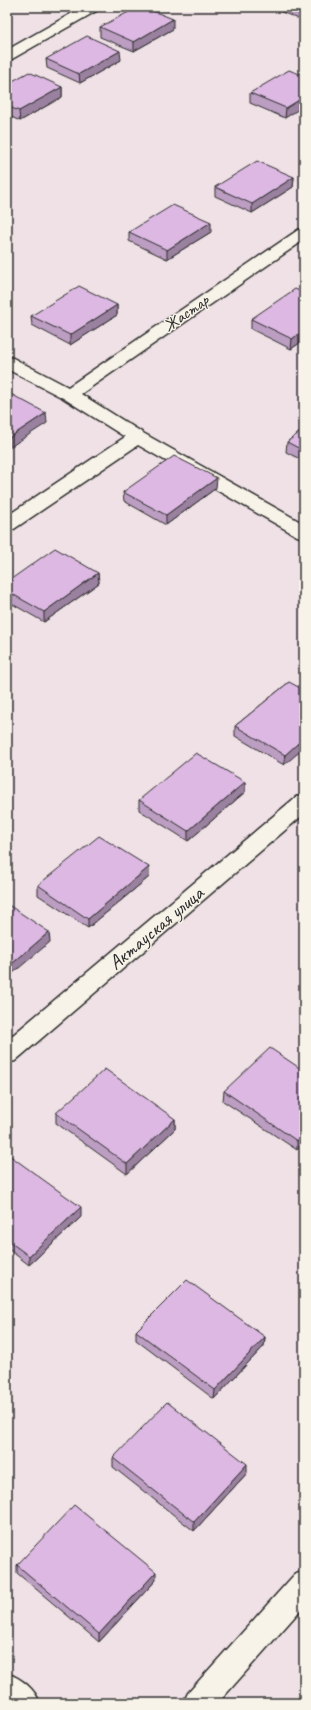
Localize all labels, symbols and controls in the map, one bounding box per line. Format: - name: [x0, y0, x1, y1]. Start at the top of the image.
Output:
- street label: Жастар: [159, 289, 214, 336]
- street label: Актауская улица: [103, 880, 210, 975]

